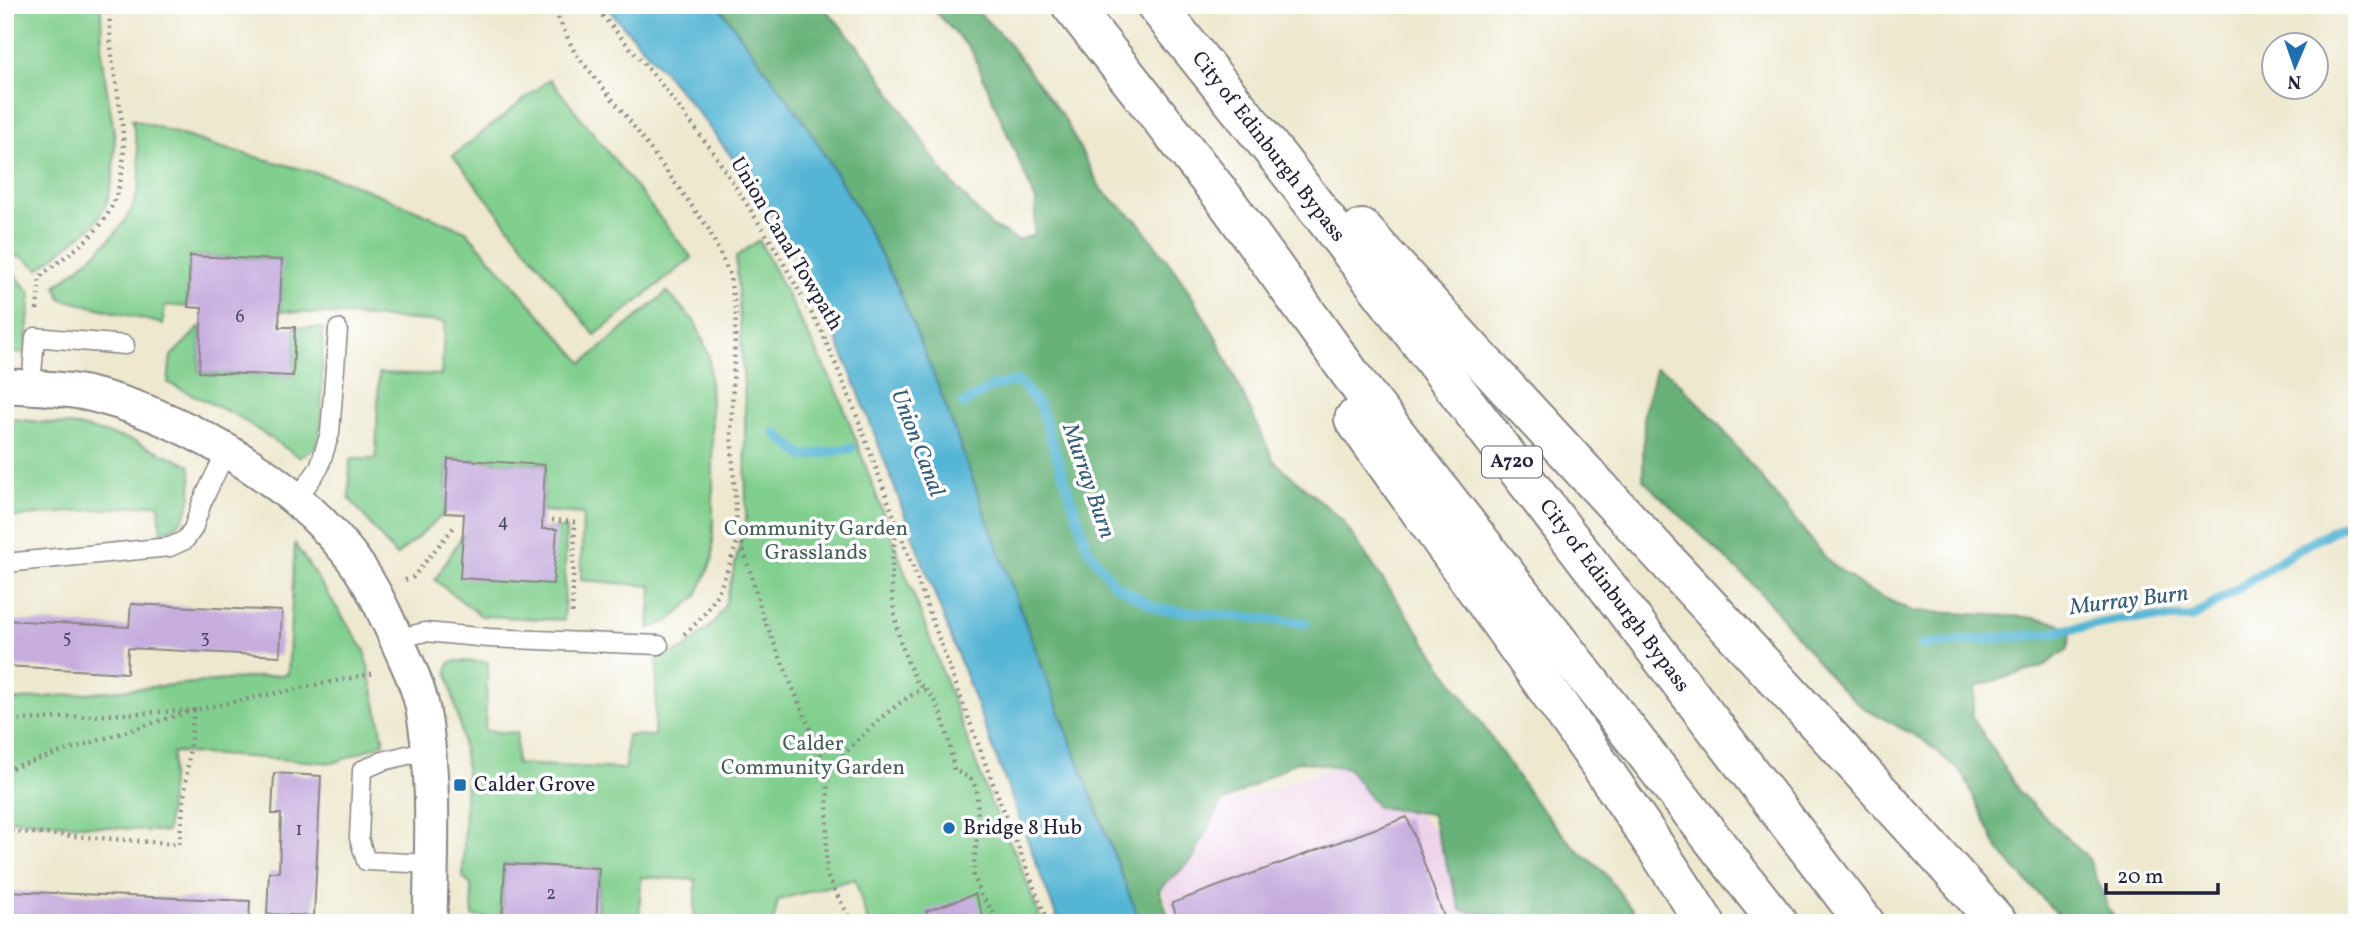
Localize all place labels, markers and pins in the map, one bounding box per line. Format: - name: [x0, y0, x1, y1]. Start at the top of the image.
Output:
- place label: Calder Grove: [474, 771, 595, 800]
- marker: Calder Grove: [452, 777, 468, 793]
- place label: Bridge 8 Hub: [963, 814, 1082, 843]
- marker: Bridge 8 Hub: [941, 820, 957, 836]

